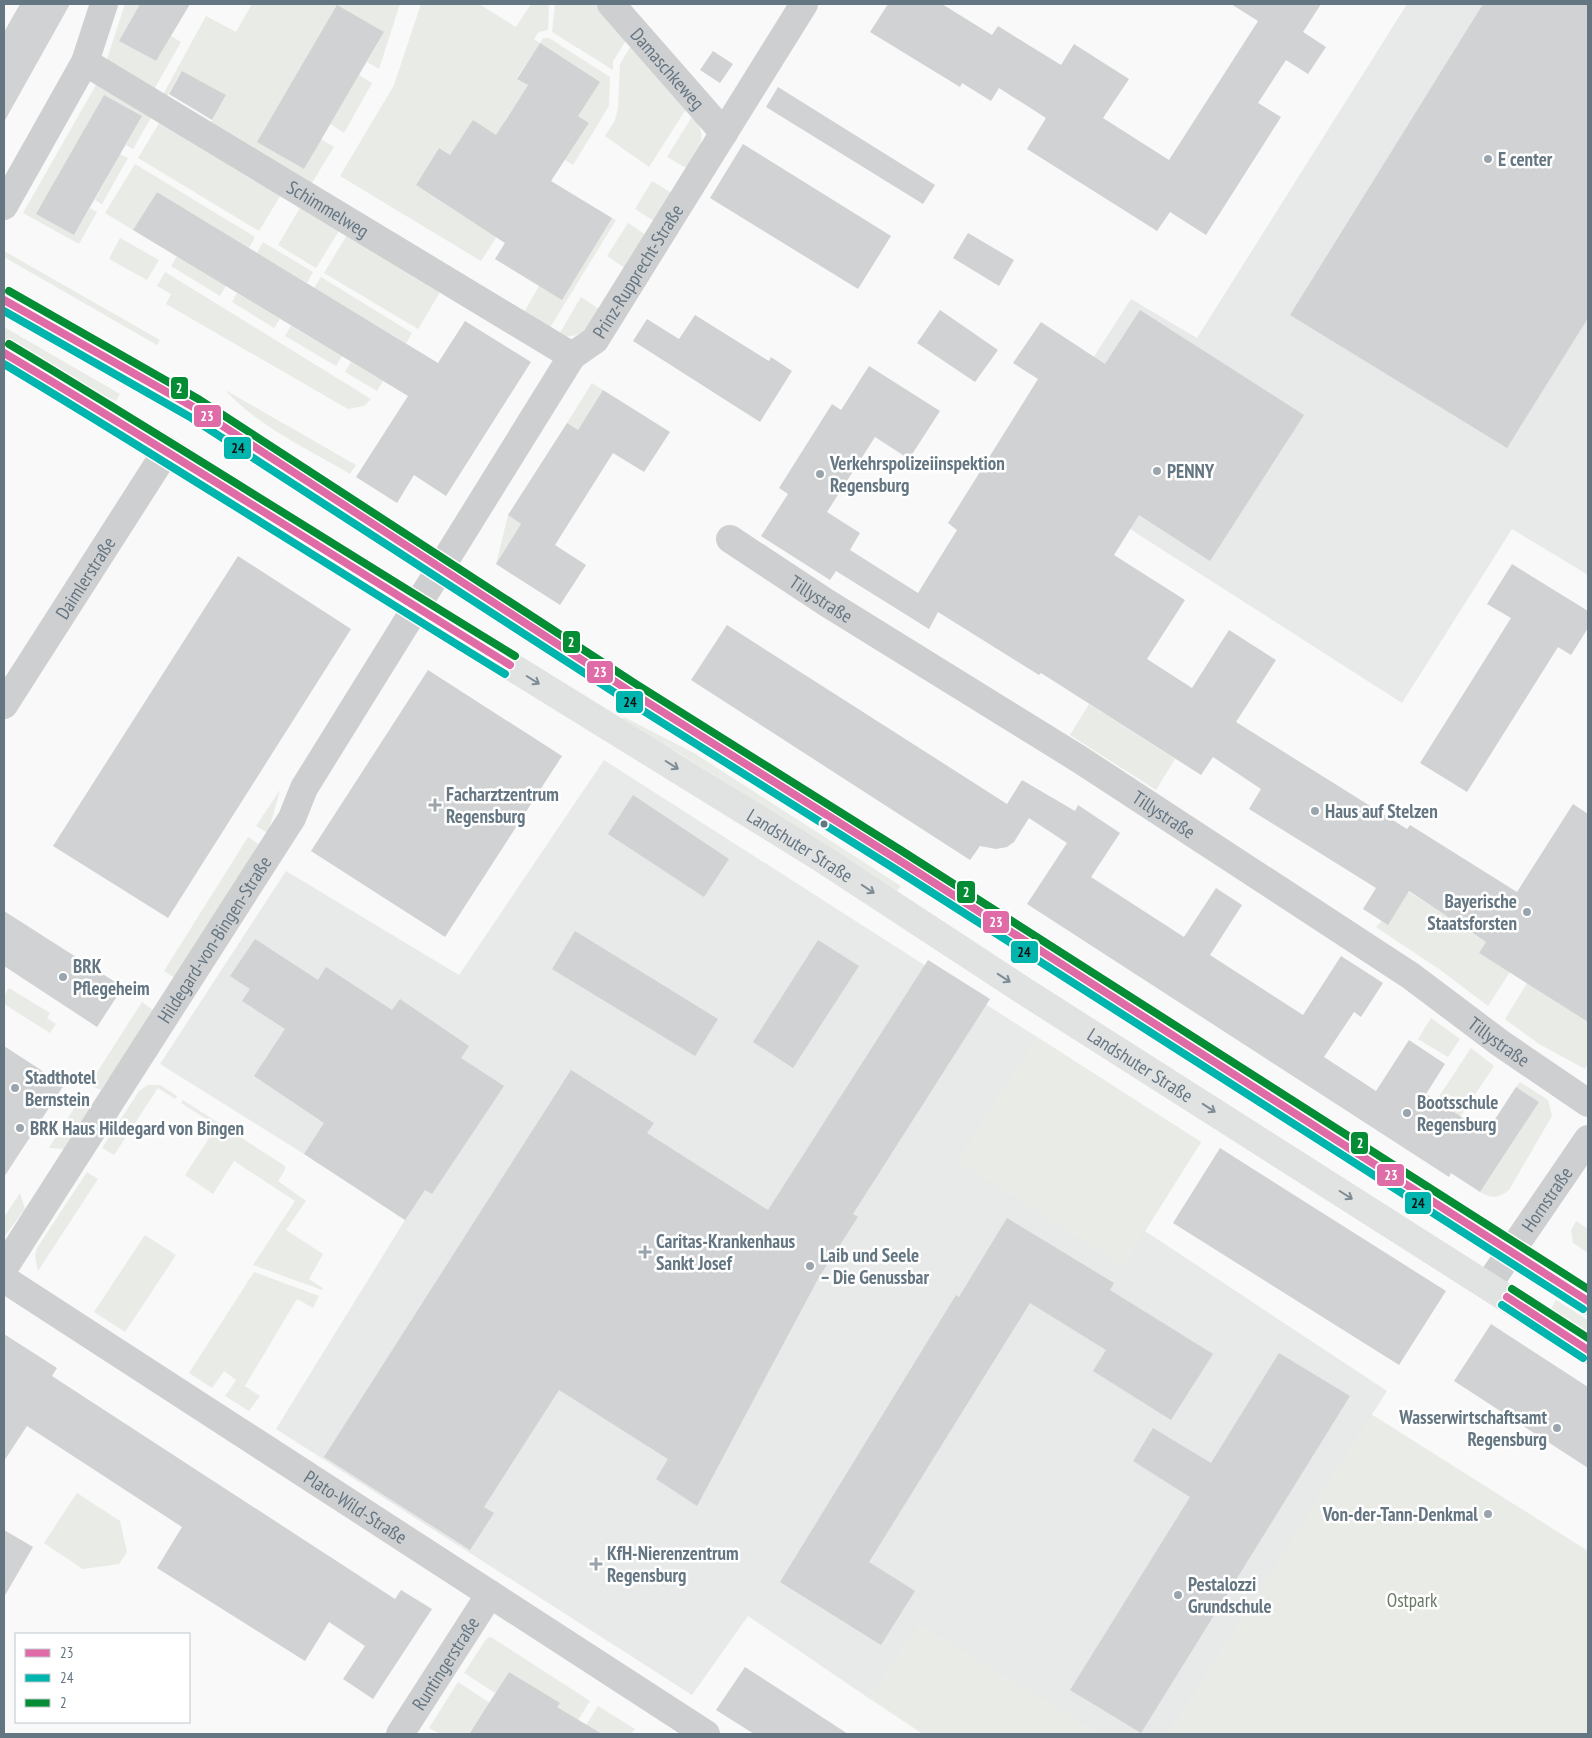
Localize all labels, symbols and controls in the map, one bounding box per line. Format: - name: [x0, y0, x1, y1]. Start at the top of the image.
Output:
- street label: Damaschkeweg: [625, 23, 710, 115]
- place label: E center: [1498, 147, 1553, 171]
- marker: E center: [1482, 153, 1494, 165]
- street label: Schimmelweg: [283, 175, 373, 243]
- street label: Prinz-Rupprecht-Straße: [587, 200, 689, 343]
- line badge: 2: [170, 376, 189, 400]
- text: 2: [176, 379, 182, 397]
- line badge: 23: [193, 404, 222, 428]
- text: 23: [200, 407, 214, 425]
- line badge: 24: [223, 436, 252, 460]
- text: 24: [231, 439, 245, 457]
- place label: Verkehrspolizeiinspektion Regensburg: [829, 451, 1005, 497]
- place label: PENNY: [1167, 459, 1215, 483]
- marker: PENNY: [1151, 465, 1163, 477]
- marker: Verkehrspolizeiinspektion Regensburg: [814, 468, 826, 480]
- street label: Daimlerstraße: [50, 532, 121, 624]
- street label: Tillystraße: [785, 570, 857, 628]
- line badge: 2: [562, 630, 581, 654]
- text: 2: [568, 633, 574, 651]
- line badge: 23: [586, 660, 614, 684]
- text: 23: [593, 663, 607, 681]
- one-way arrow: [526, 675, 540, 685]
- line badge: 24: [615, 690, 644, 714]
- text: 24: [623, 693, 637, 711]
- one-way arrow: [664, 760, 678, 770]
- place label: Facharztzentrum Regensburg: [446, 782, 559, 828]
- street label: Tillystraße: [1128, 785, 1200, 844]
- marker: Facharztzentrum Regensburg: [428, 798, 442, 812]
- place label: Haus auf Stelzen: [1325, 799, 1438, 823]
- street label: Landshuter Straße: [743, 803, 858, 888]
- marker: Haus auf Stelzen: [1309, 805, 1321, 817]
- unlabelled marker: [819, 819, 829, 829]
- street label: Hildegard-von-Bingen-Straße: [152, 851, 277, 1028]
- line badge: 2: [956, 880, 976, 904]
- text: 2: [963, 883, 969, 901]
- one-way arrow: [861, 884, 875, 895]
- place label: Bayerische Staatsforsten: [1427, 889, 1517, 935]
- marker: Bayerische Staatsforsten: [1521, 906, 1533, 918]
- line badge: 23: [982, 910, 1010, 934]
- text: 23: [989, 913, 1003, 931]
- line badge: 24: [1010, 940, 1039, 964]
- text: 24: [1017, 943, 1031, 961]
- place label: BRK Pflegeheim: [73, 954, 150, 1000]
- marker: BRK Pflegeheim: [57, 971, 69, 983]
- one-way arrow: [997, 973, 1011, 983]
- street label: Tillystraße: [1463, 1011, 1535, 1072]
- street label: Landshuter Straße: [1083, 1023, 1198, 1108]
- place label: Stadthotel Bernstein: [25, 1065, 96, 1111]
- marker: Stadthotel Bernstein: [9, 1082, 21, 1094]
- place label: Bootsschule Regensburg: [1417, 1090, 1498, 1136]
- one-way arrow: [1201, 1103, 1215, 1113]
- marker: Bootsschule Regensburg: [1401, 1107, 1413, 1119]
- place label: BRK Haus Hildegard von Bingen: [30, 1116, 244, 1140]
- marker: BRK Haus Hildegard von Bingen: [14, 1122, 26, 1134]
- line badge: 2: [1350, 1131, 1369, 1155]
- text: 2: [1357, 1134, 1363, 1152]
- street label: Hornstraße: [1516, 1162, 1578, 1236]
- line badge: 23: [1376, 1163, 1405, 1187]
- text: 23: [1384, 1166, 1398, 1184]
- one-way arrow: [1338, 1190, 1352, 1200]
- line badge: 24: [1404, 1191, 1432, 1215]
- text: 24: [1411, 1194, 1425, 1212]
- place label: Caritas-Krankenhaus Sankt Josef: [656, 1229, 796, 1275]
- place label: Laib und Seele – Die Genussbar: [820, 1243, 929, 1289]
- marker: Caritas-Krankenhaus Sankt Josef: [638, 1245, 652, 1259]
- marker: Laib und Seele – Die Genussbar: [804, 1260, 816, 1272]
- place label: Wasserwirtschaftsamt Regensburg: [1398, 1405, 1547, 1451]
- marker: Wasserwirtschaftsamt Regensburg: [1551, 1422, 1563, 1434]
- street label: Plato-Wild-Straße: [300, 1465, 412, 1549]
- place label: Von-der-Tann-Denkmal: [1322, 1502, 1478, 1526]
- marker: Von-der-Tann-Denkmal: [1482, 1508, 1494, 1520]
- place label: KfH-Nierenzentrum Regensburg: [607, 1541, 739, 1587]
- marker: KfH-Nierenzentrum Regensburg: [589, 1557, 603, 1571]
- place label: Pestalozzi Grundschule: [1188, 1572, 1272, 1618]
- park label: Ostpark: [1387, 1588, 1438, 1612]
- marker: Pestalozzi Grundschule: [1172, 1589, 1184, 1601]
- street label: Runtingerstraße: [407, 1612, 484, 1715]
- legend: [15, 1633, 190, 1723]
- text: 23: [60, 1643, 74, 1662]
- text: 24: [60, 1668, 74, 1687]
- text: 2: [60, 1693, 67, 1712]

